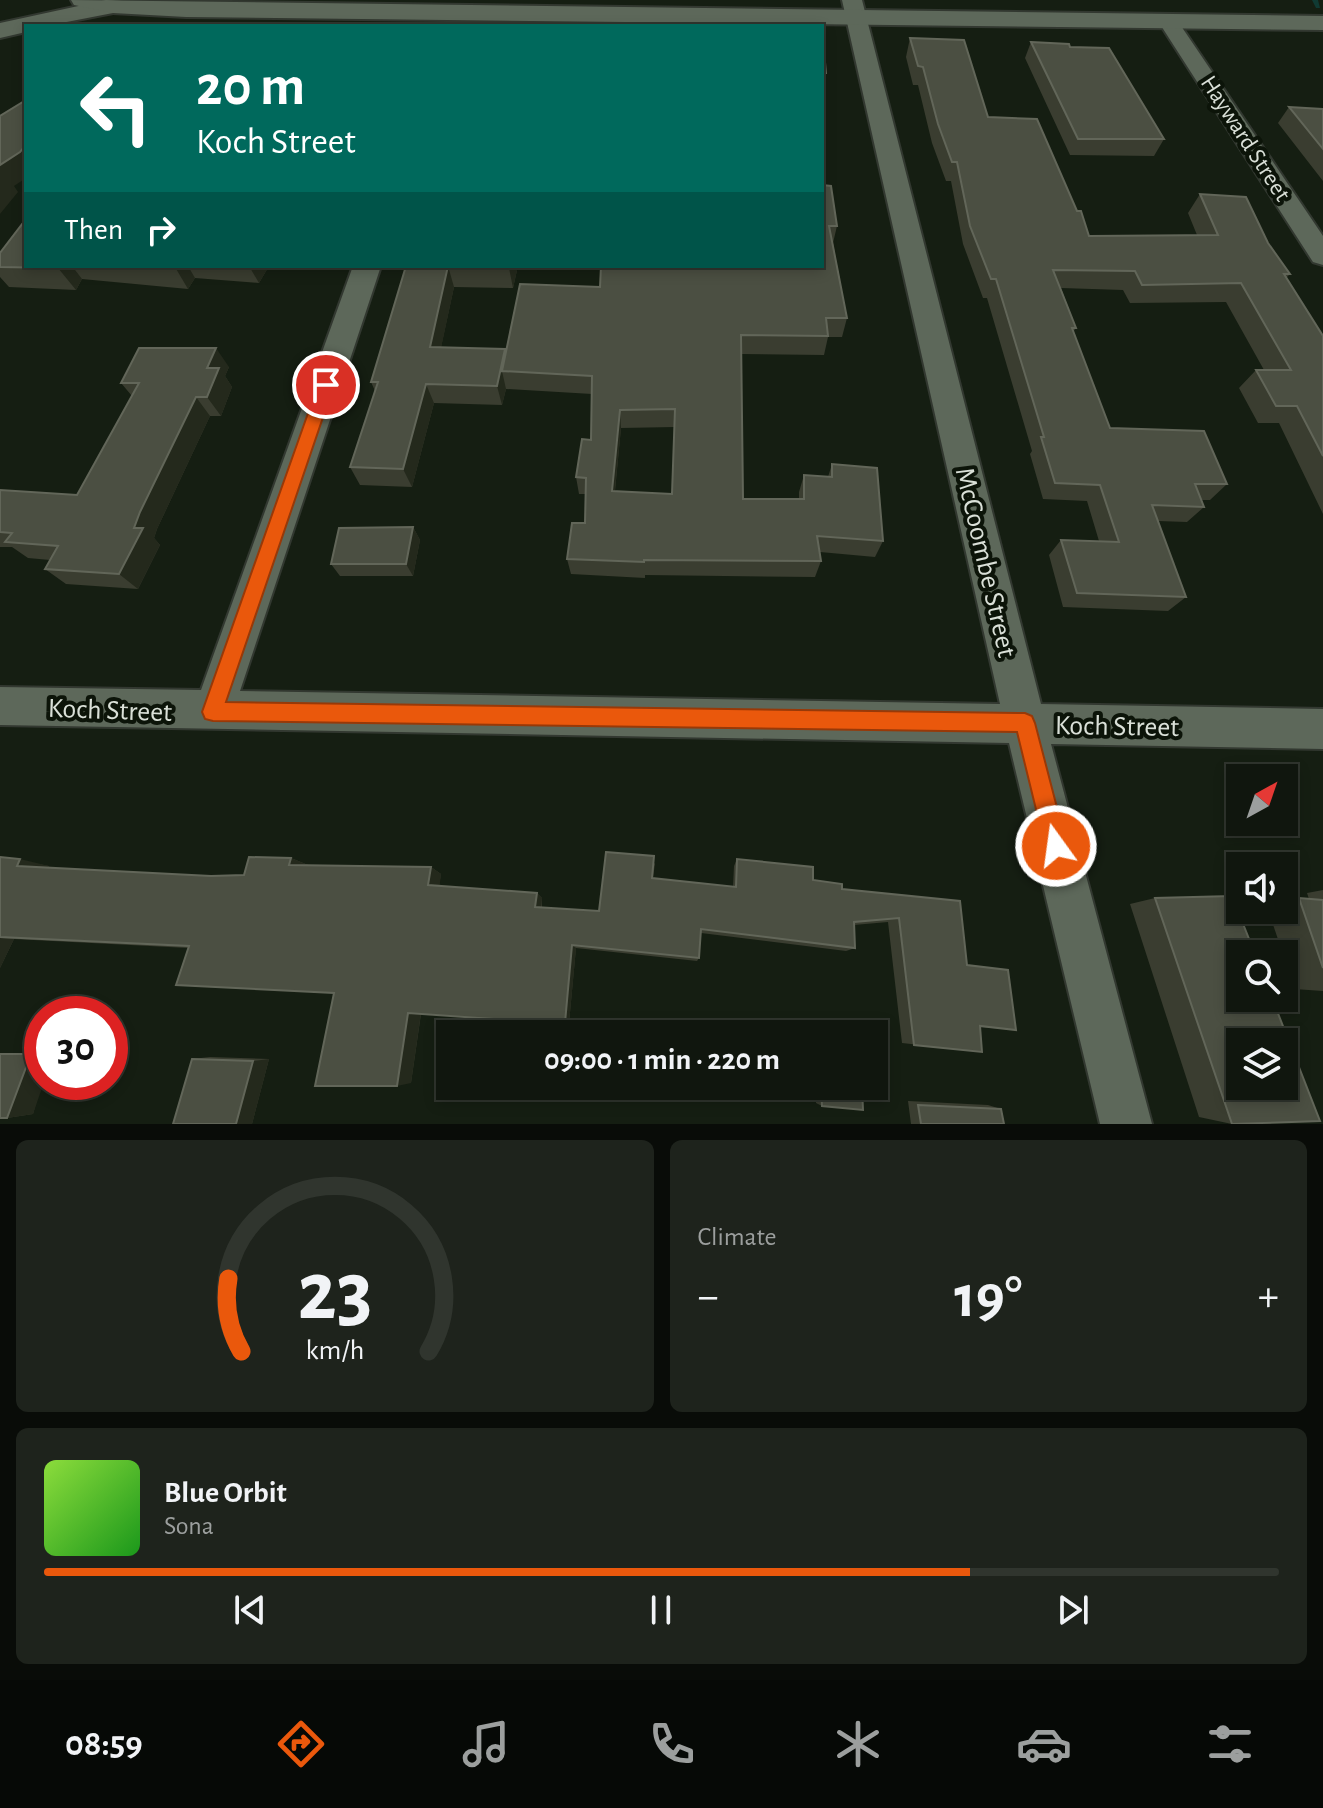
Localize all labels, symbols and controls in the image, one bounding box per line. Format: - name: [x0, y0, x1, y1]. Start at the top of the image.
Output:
- icon: left: [64, 56, 168, 160]
- text: 20 m: [196, 59, 305, 115]
- street label: Hayward Street: [1196, 72, 1295, 206]
- text: Koch Street: [196, 124, 356, 160]
- icon: right: [139, 208, 183, 252]
- text: Then: [64, 215, 123, 245]
- pin: [292, 351, 360, 419]
- icon: arrive: [304, 363, 348, 407]
- street label: McCoombe Street: [950, 465, 1021, 660]
- street label: Koch Street: [47, 695, 173, 727]
- street label: Koch Street: [1055, 712, 1179, 742]
- north arrow: [1226, 764, 1298, 836]
- map controls: [1226, 764, 1298, 1100]
- position arrow: [1014, 804, 1098, 888]
- button: sound: [1226, 852, 1298, 924]
- button: search: [1226, 940, 1298, 1012]
- speed limit sign: 30: [24, 996, 128, 1100]
- button: layers: [1226, 1028, 1298, 1100]
- text: 09:00 · 1 min · 220 m: [544, 1045, 780, 1075]
- text: Climate: [698, 1224, 776, 1250]
- text: 23: [297, 1251, 372, 1335]
- text: 19°: [954, 1268, 1022, 1328]
- text: −: [698, 1275, 719, 1319]
- text: +: [1258, 1275, 1279, 1319]
- text: km/h: [305, 1336, 364, 1365]
- text: Blue Orbit: [164, 1478, 287, 1508]
- text: Sona: [164, 1513, 214, 1539]
- icon: previous: [228, 1588, 272, 1632]
- icon: pause: [639, 1588, 683, 1632]
- icon: next: [1051, 1588, 1095, 1632]
- icon: directions: [273, 1716, 329, 1772]
- icon: music: [458, 1716, 514, 1772]
- icon: phone: [644, 1716, 700, 1772]
- icon: climate: [830, 1716, 886, 1772]
- icon: car: [1016, 1716, 1072, 1772]
- icon: filters: [1202, 1716, 1258, 1772]
- text: 08:59: [65, 1726, 143, 1762]

